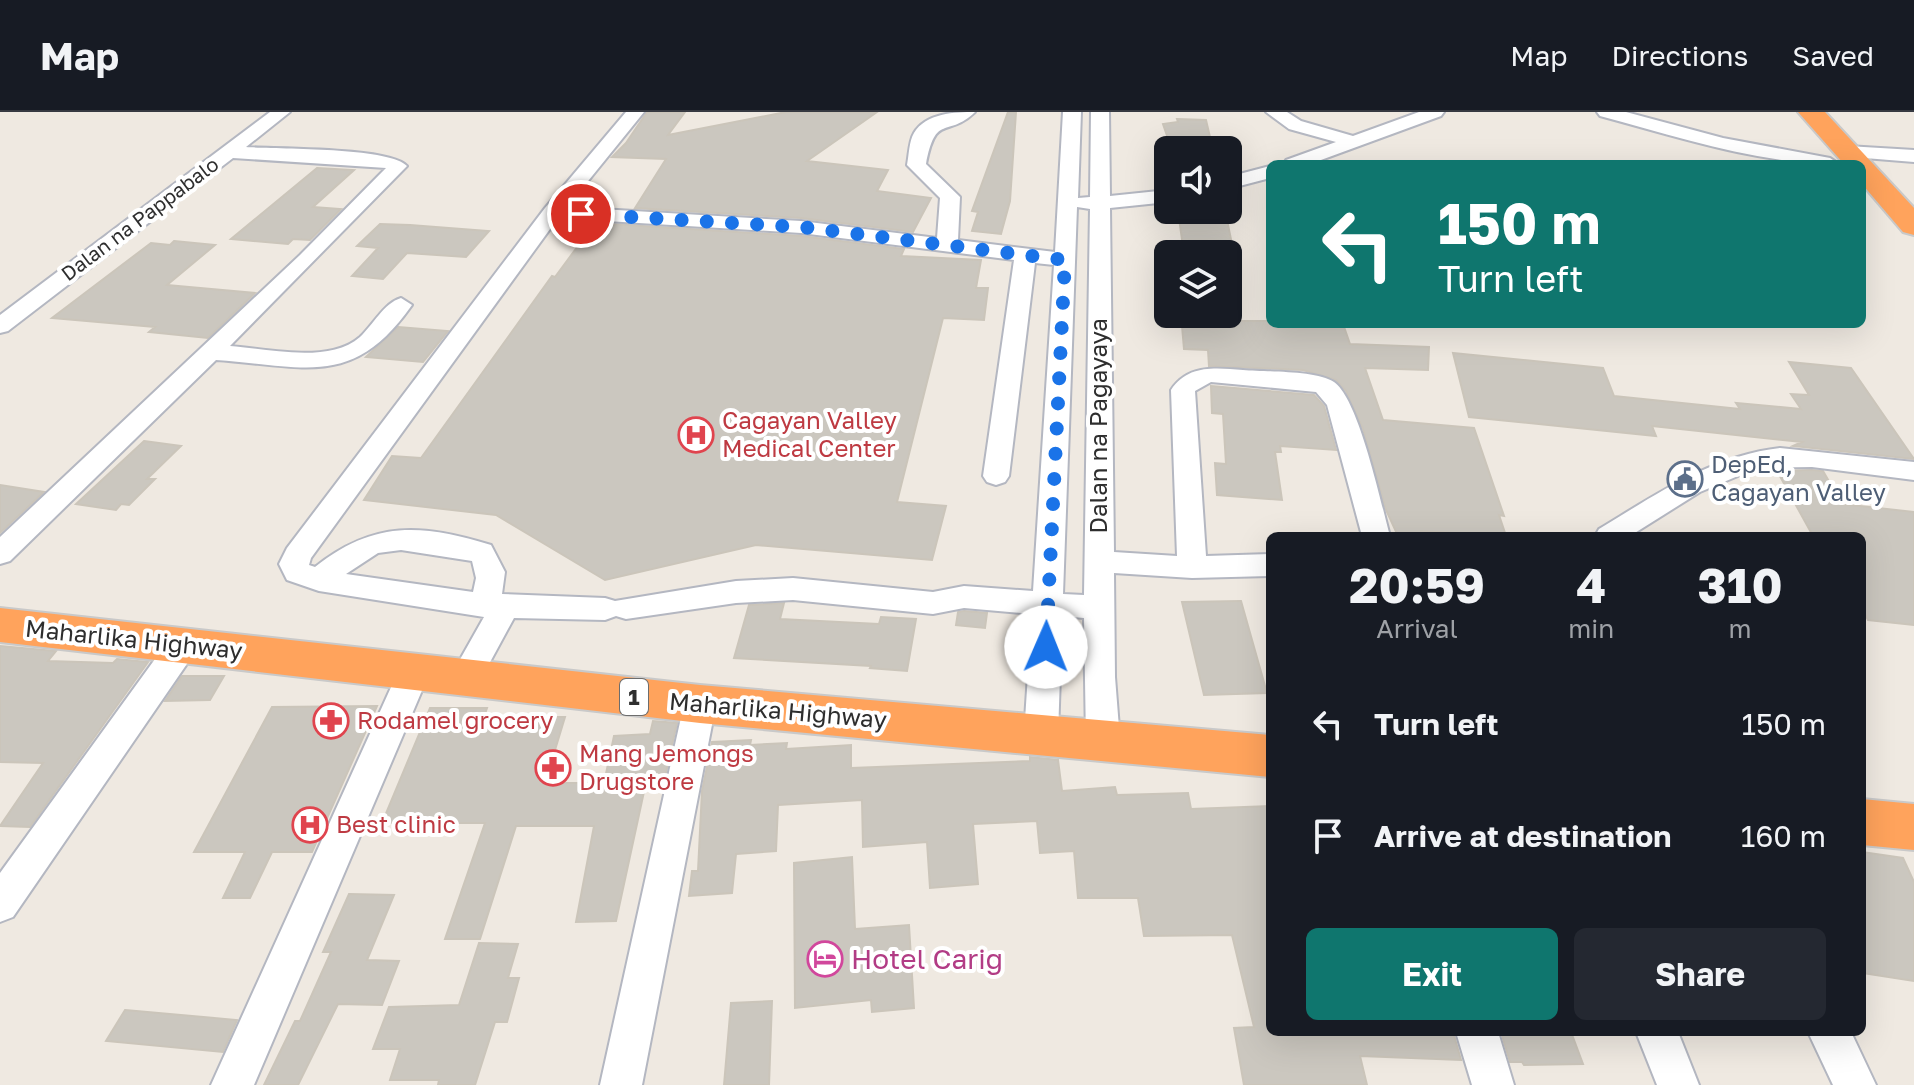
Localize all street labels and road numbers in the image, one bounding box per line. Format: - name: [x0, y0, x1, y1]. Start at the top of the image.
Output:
- street label: Dalan na Pappabalo: [56, 151, 223, 285]
- street label: Dalan na Pagayaya: [1083, 318, 1112, 534]
- street label: Maharlika Highway: [24, 613, 244, 664]
- road number: 1: [620, 679, 648, 715]
- street label: Maharlika Highway: [668, 686, 888, 733]

